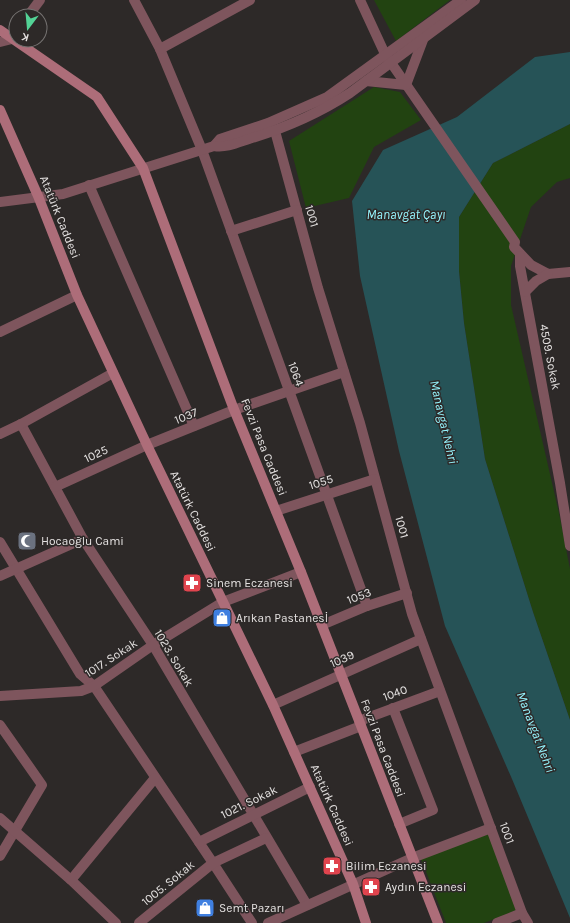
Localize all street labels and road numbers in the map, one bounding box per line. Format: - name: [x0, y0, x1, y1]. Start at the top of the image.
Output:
- street label: Atatürk Caddesi: [37, 174, 83, 260]
- street label: 1001: [302, 203, 322, 229]
- street label: 4509. Sokak: [537, 323, 563, 391]
- street label: 1064: [285, 360, 307, 388]
- street label: Fevzi Pasa Caddesi: [238, 396, 290, 498]
- street label: 1037: [172, 405, 200, 427]
- street label: 1025: [82, 442, 110, 466]
- street label: Atatürk Caddesi: [167, 468, 219, 554]
- street label: 1055: [307, 471, 335, 492]
- street label: 1001: [392, 514, 412, 540]
- street label: 1053: [345, 585, 373, 607]
- street label: 1023. Sokak: [152, 627, 197, 689]
- street label: 1017. Sokak: [82, 636, 140, 680]
- street label: 1039: [328, 647, 356, 671]
- street label: 1040: [381, 682, 409, 704]
- street label: Fevzi Pasa Caddesi: [358, 697, 408, 799]
- street label: Atatürk Caddesi: [308, 762, 356, 848]
- street label: 1021. Sokak: [219, 782, 280, 822]
- street label: 1001: [497, 820, 517, 846]
- street label: 1005. Sokak: [139, 857, 197, 909]

